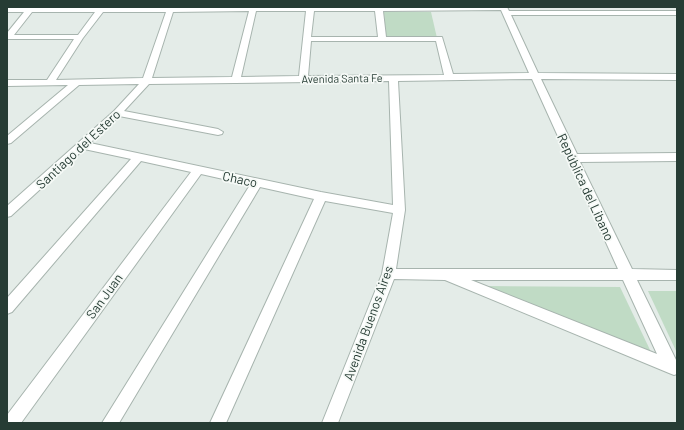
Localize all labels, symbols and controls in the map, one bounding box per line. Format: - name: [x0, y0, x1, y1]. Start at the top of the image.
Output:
- street label: Avenida Santa Fe: [301, 71, 383, 85]
- street label: Santiago del Estero: [33, 106, 123, 192]
- street label: República del Libano: [554, 131, 618, 243]
- street label: Chaco: [221, 167, 259, 191]
- street label: Avenida Buenos Aires: [340, 264, 396, 382]
- street label: San Juan: [82, 270, 126, 322]

